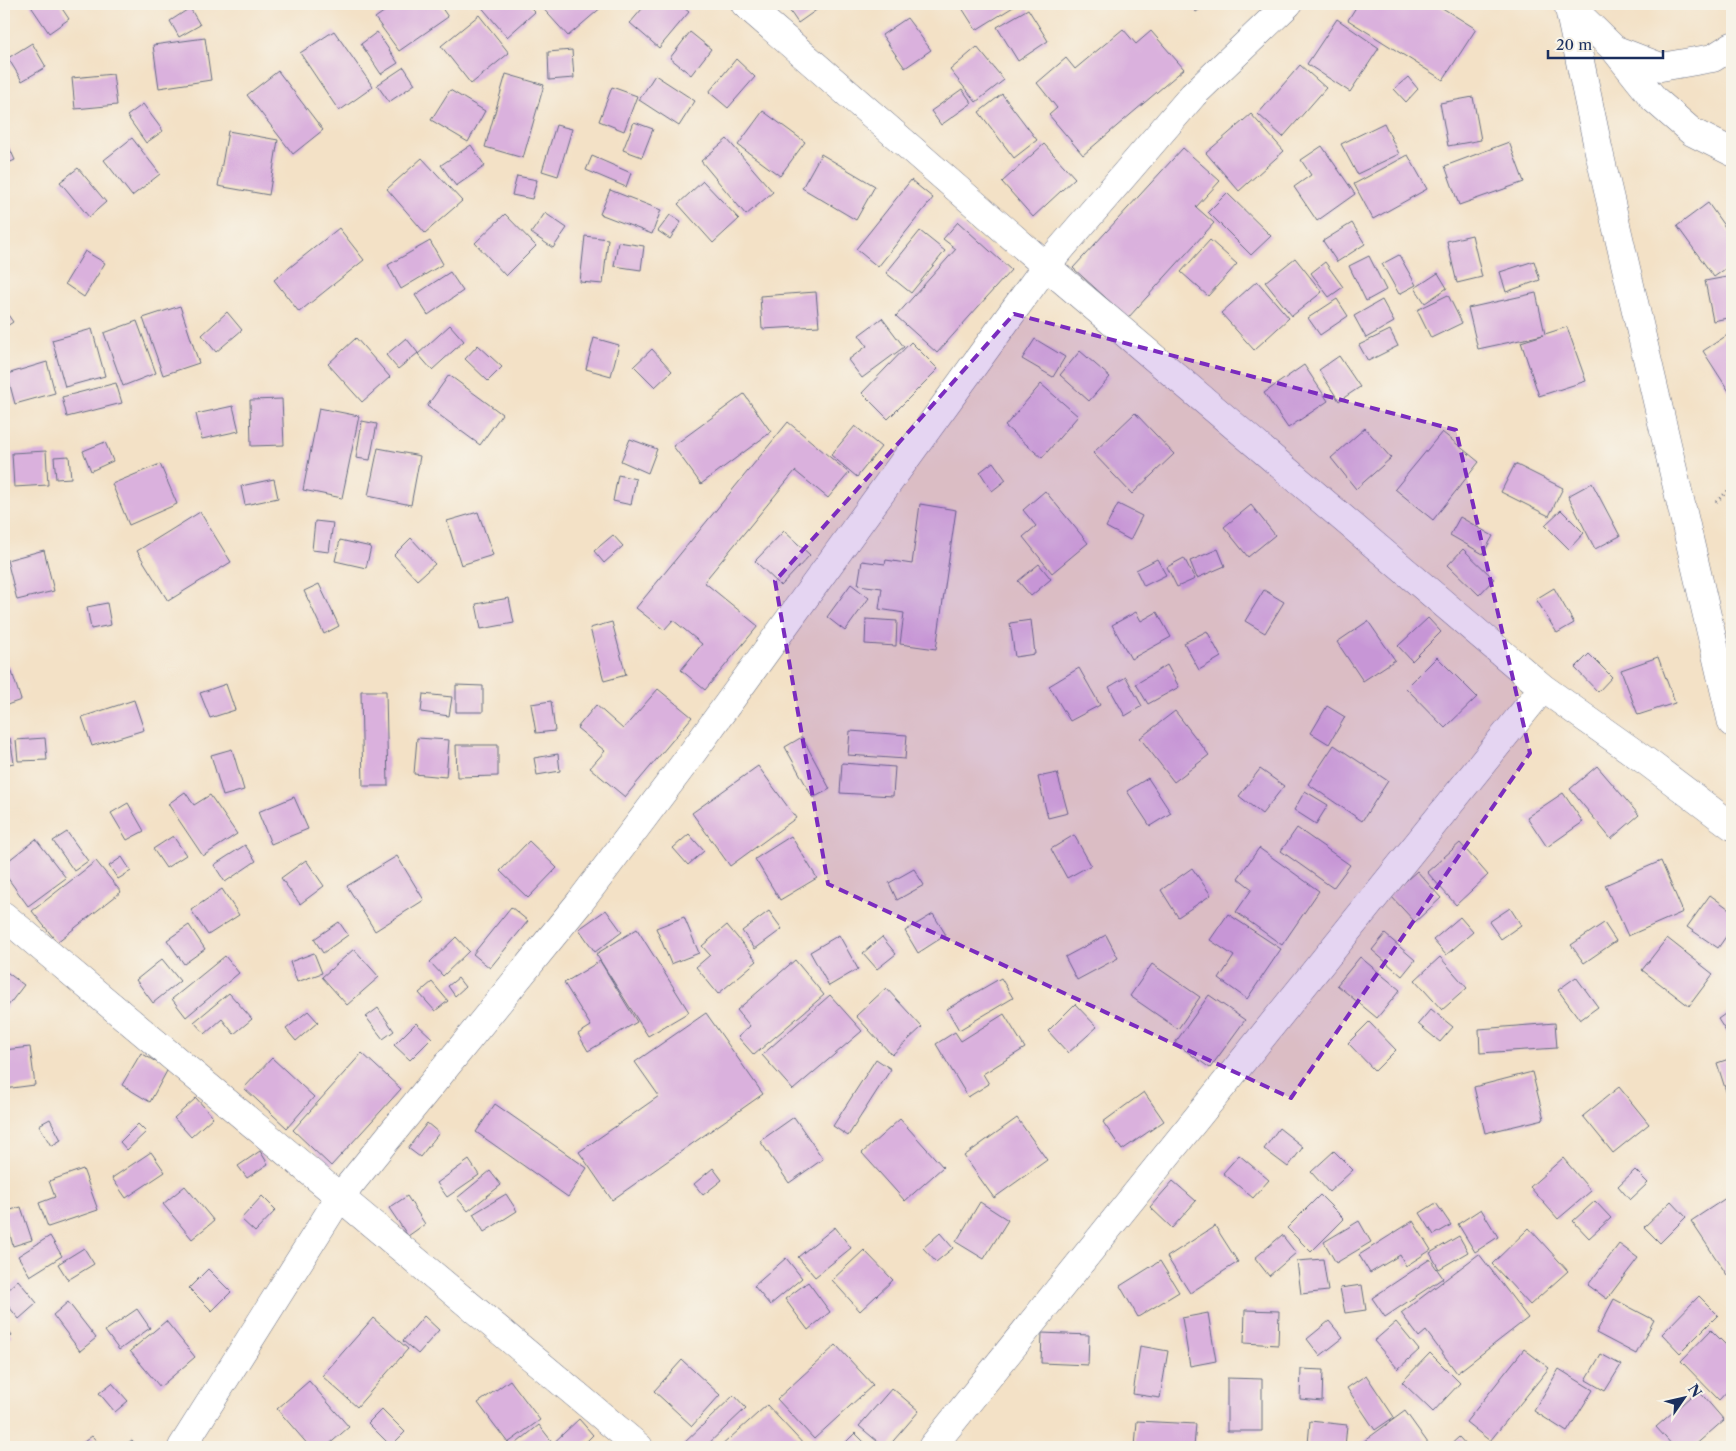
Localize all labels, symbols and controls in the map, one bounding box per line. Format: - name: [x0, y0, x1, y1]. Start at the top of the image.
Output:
- scale bar: [1548, 28, 1664, 60]
- text: 20 m: [1556, 35, 1592, 54]
- north arrow: [1658, 1374, 1708, 1424]
- text: N: [1684, 1381, 1706, 1401]

